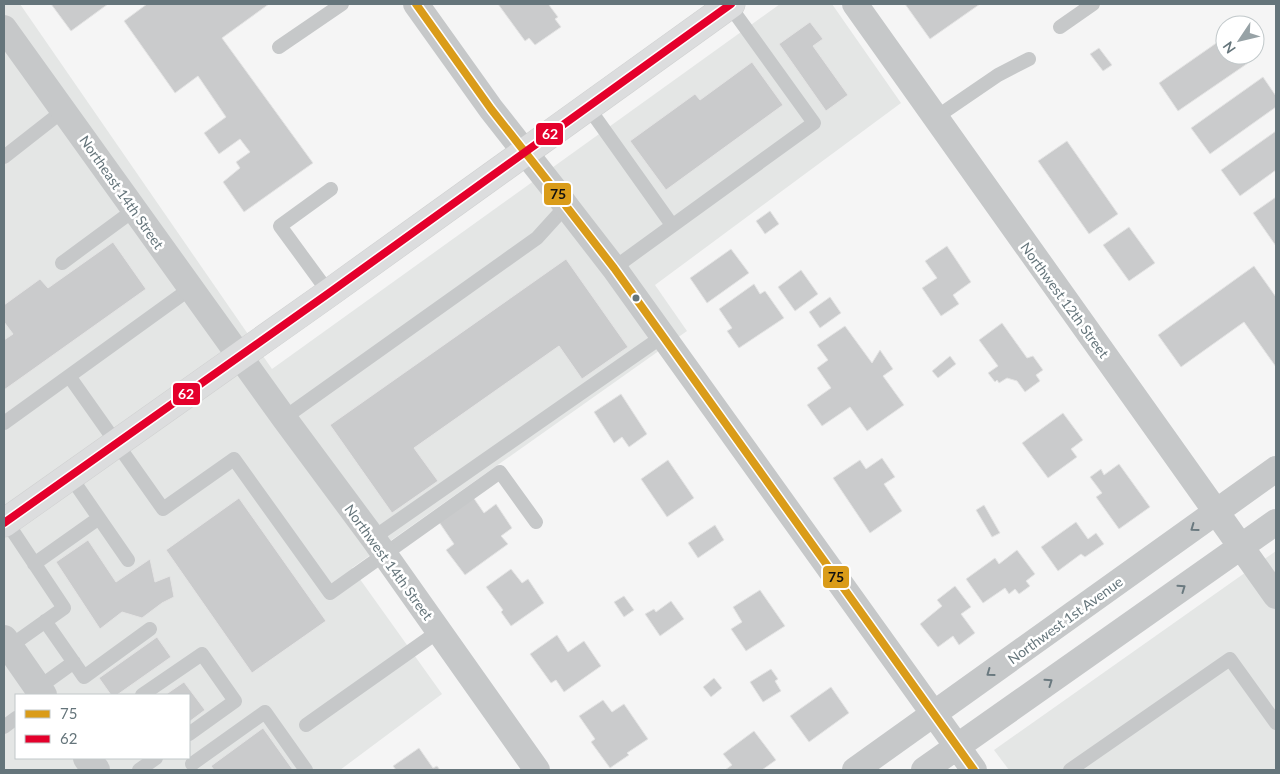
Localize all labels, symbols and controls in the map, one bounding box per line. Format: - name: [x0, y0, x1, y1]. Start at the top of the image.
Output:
- north arrow: [1215, 15, 1265, 65]
- text: N: [1219, 38, 1239, 57]
- line badge: 62: [535, 122, 564, 146]
- text: 62: [542, 125, 558, 142]
- street label: Northeast 14th Street: [76, 132, 168, 252]
- line badge: 75: [543, 182, 572, 206]
- text: 75: [550, 185, 566, 202]
- street label: Northwest 12th Street: [1017, 239, 1113, 361]
- unlabelled marker: [631, 293, 641, 303]
- line badge: 62: [172, 382, 201, 406]
- text: 62: [178, 385, 194, 402]
- street label: Northwest 14th Street: [341, 501, 437, 623]
- one-way arrow: [1190, 522, 1200, 531]
- line badge: 75: [822, 565, 850, 589]
- text: 75: [828, 568, 844, 585]
- street label: Northwest 1st Avenue: [1004, 573, 1126, 667]
- one-way arrow: [1176, 585, 1186, 594]
- one-way arrow: [986, 667, 996, 676]
- one-way arrow: [1043, 679, 1053, 688]
- legend: [15, 694, 190, 759]
- text: 75: [60, 704, 77, 722]
- text: 62: [60, 729, 77, 747]

